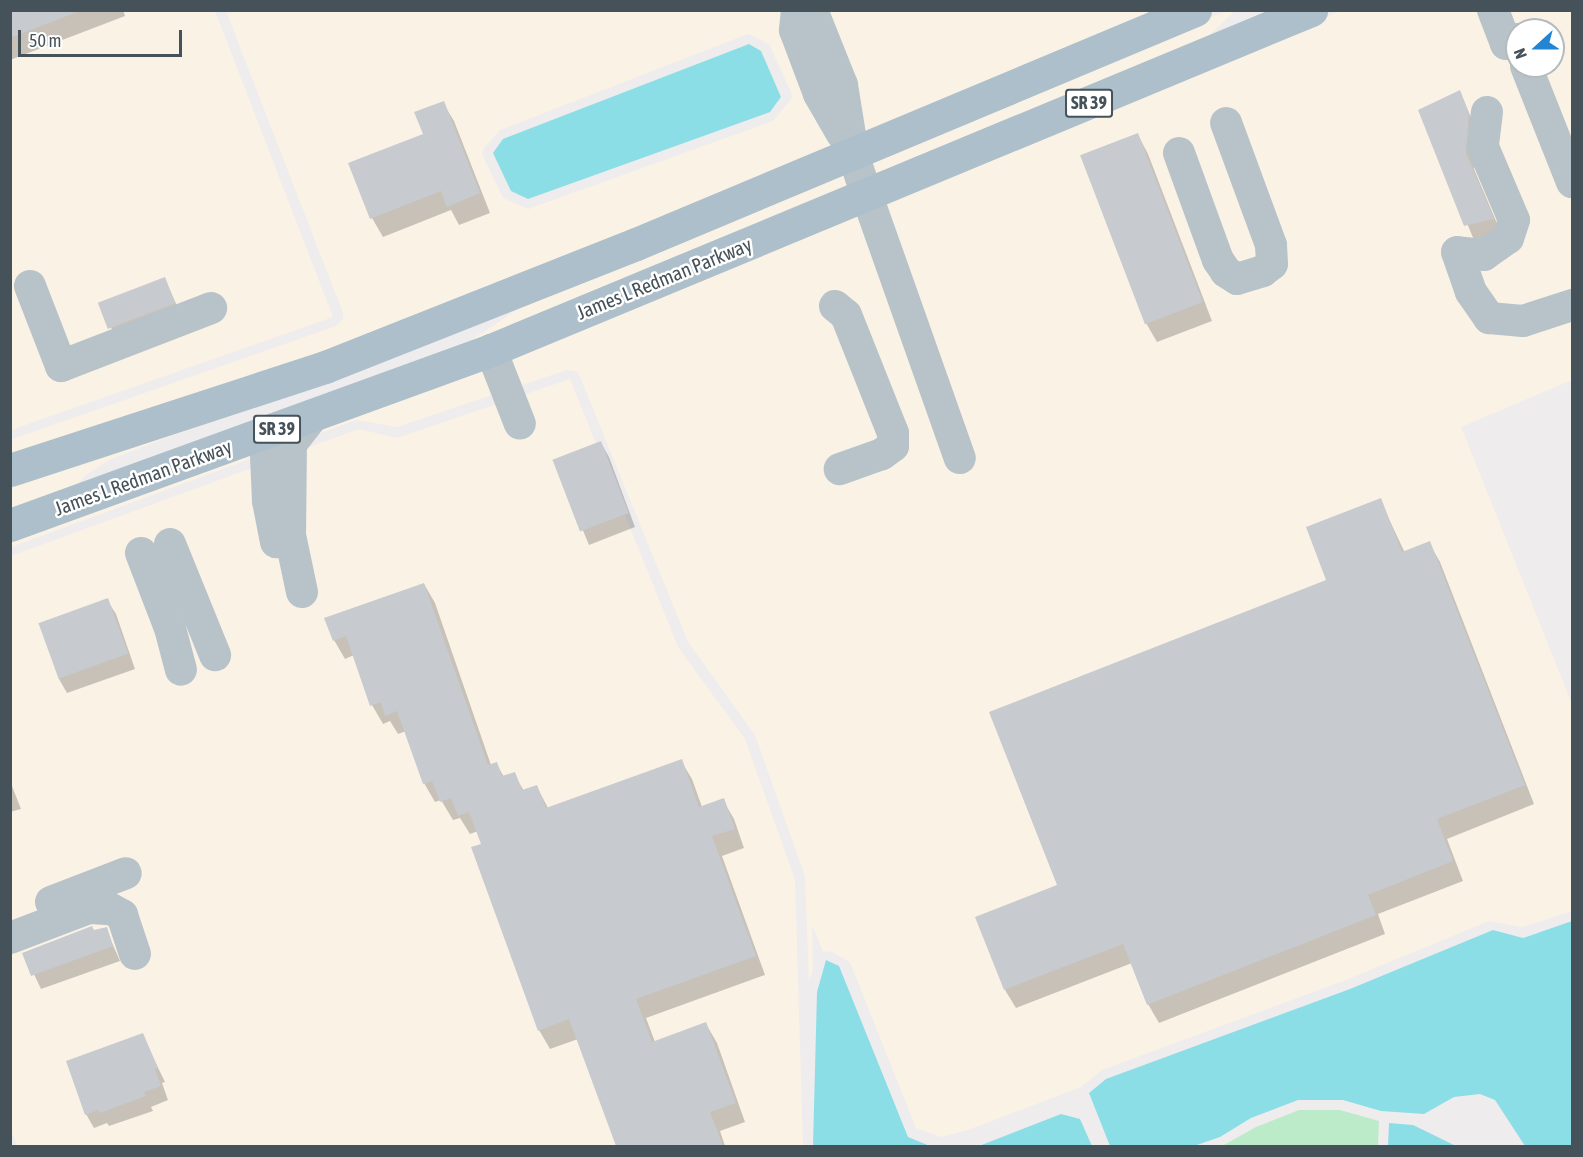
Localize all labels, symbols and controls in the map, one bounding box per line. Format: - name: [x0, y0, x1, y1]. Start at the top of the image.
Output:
- scale bar: [21, 18, 184, 56]
- north arrow: [1505, 18, 1565, 78]
- text: 50 m: [29, 30, 61, 51]
- text: N: [1510, 46, 1530, 61]
- road number: SR 39: [1065, 88, 1113, 118]
- street label: James L Redman Parkway: [573, 232, 755, 324]
- road number: SR 39: [253, 414, 301, 444]
- street label: James L Redman Parkway: [51, 434, 235, 520]

